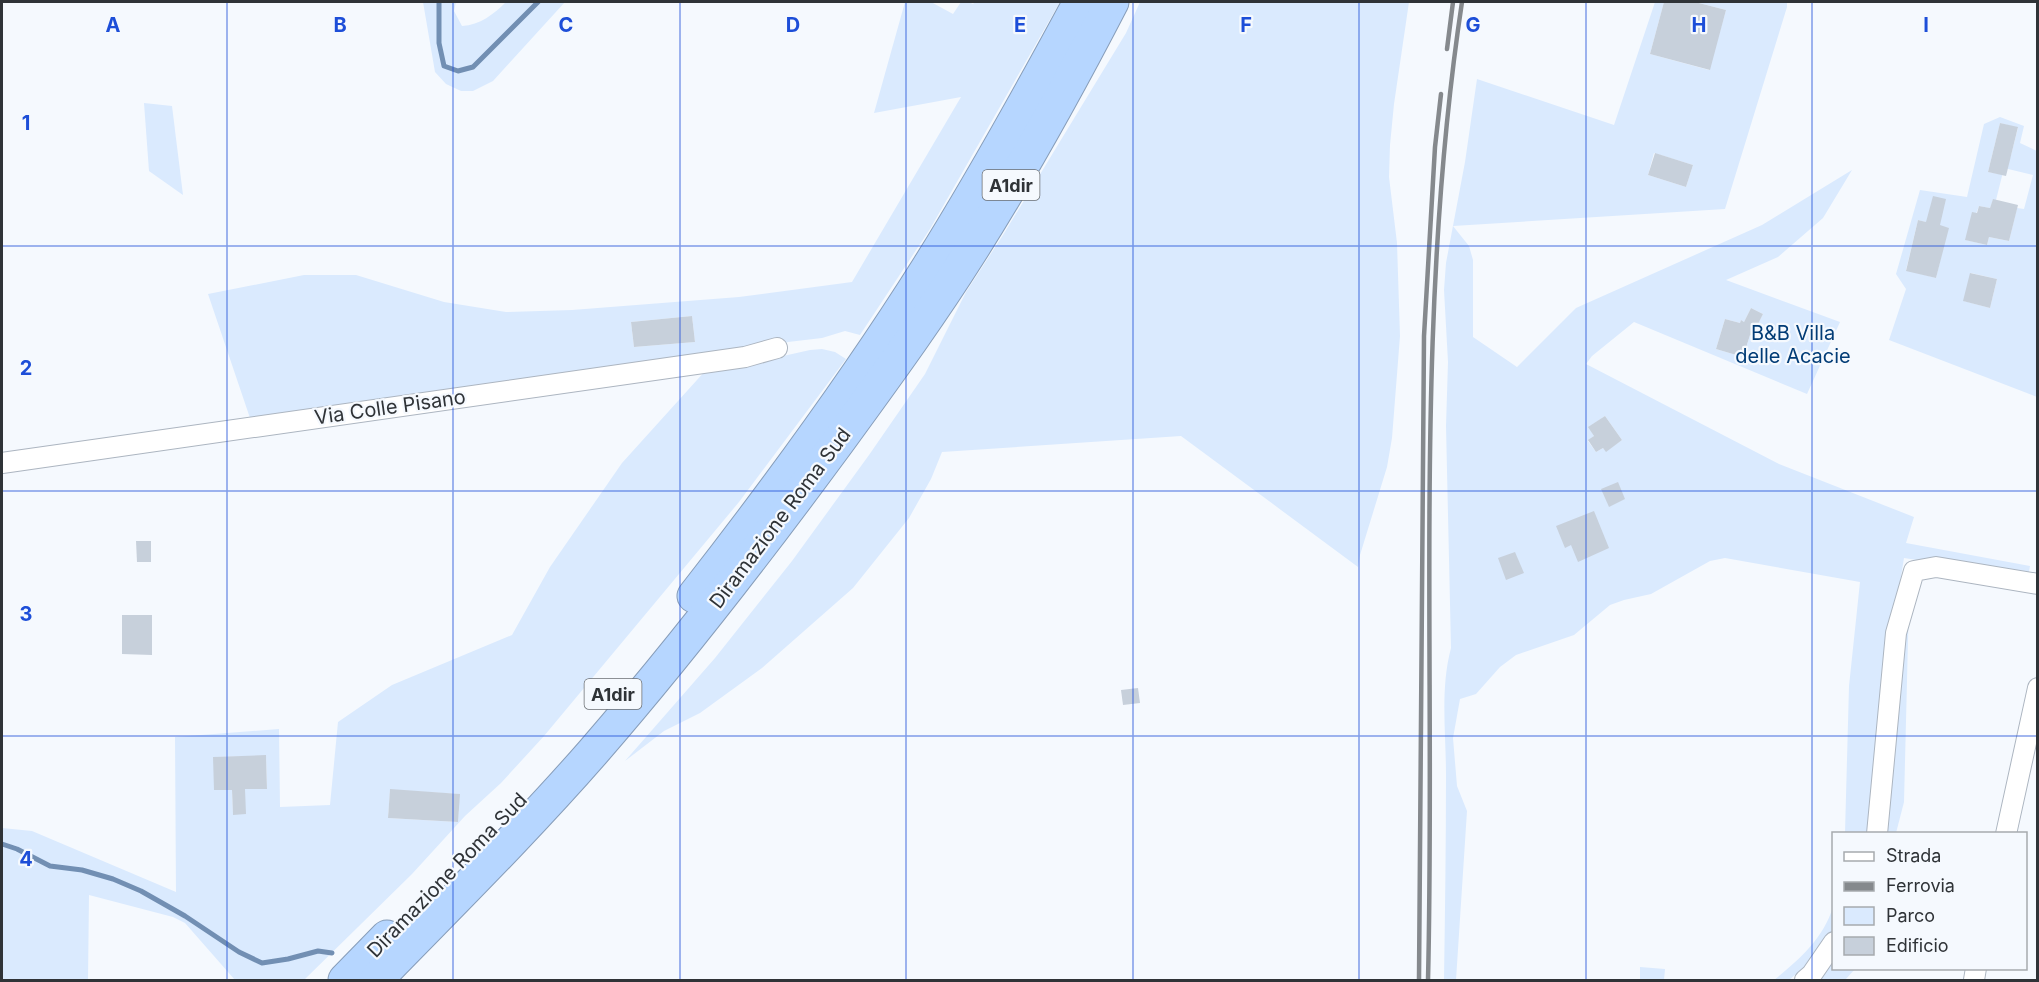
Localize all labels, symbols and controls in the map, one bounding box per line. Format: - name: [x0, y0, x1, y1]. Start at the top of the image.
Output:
- text: A: [106, 13, 121, 37]
- text: B: [333, 13, 347, 37]
- text: C: [559, 13, 573, 37]
- text: D: [786, 13, 800, 37]
- text: E: [1014, 13, 1026, 37]
- text: F: [1240, 13, 1252, 37]
- text: G: [1465, 13, 1481, 37]
- text: H: [1692, 13, 1706, 37]
- text: I: [1923, 13, 1929, 37]
- text: 1: [22, 111, 30, 135]
- road number: A1dir: [982, 170, 1040, 200]
- park label: B&B Villa delle Acacie: [1735, 321, 1851, 368]
- text: 2: [20, 356, 32, 380]
- street label: Via Colle Pisano: [313, 385, 467, 429]
- street label: Diramazione Roma Sud: [704, 423, 856, 613]
- text: 3: [20, 602, 32, 626]
- road number: A1dir: [584, 679, 642, 709]
- street label: Diramazione Roma Sud: [362, 788, 532, 962]
- legend: [1832, 832, 2027, 970]
- text: Strada: [1886, 845, 1941, 866]
- text: 4: [19, 847, 33, 871]
- text: Ferrovia: [1886, 875, 1955, 896]
- text: Parco: [1886, 905, 1935, 926]
- text: Edificio: [1886, 935, 1949, 956]

